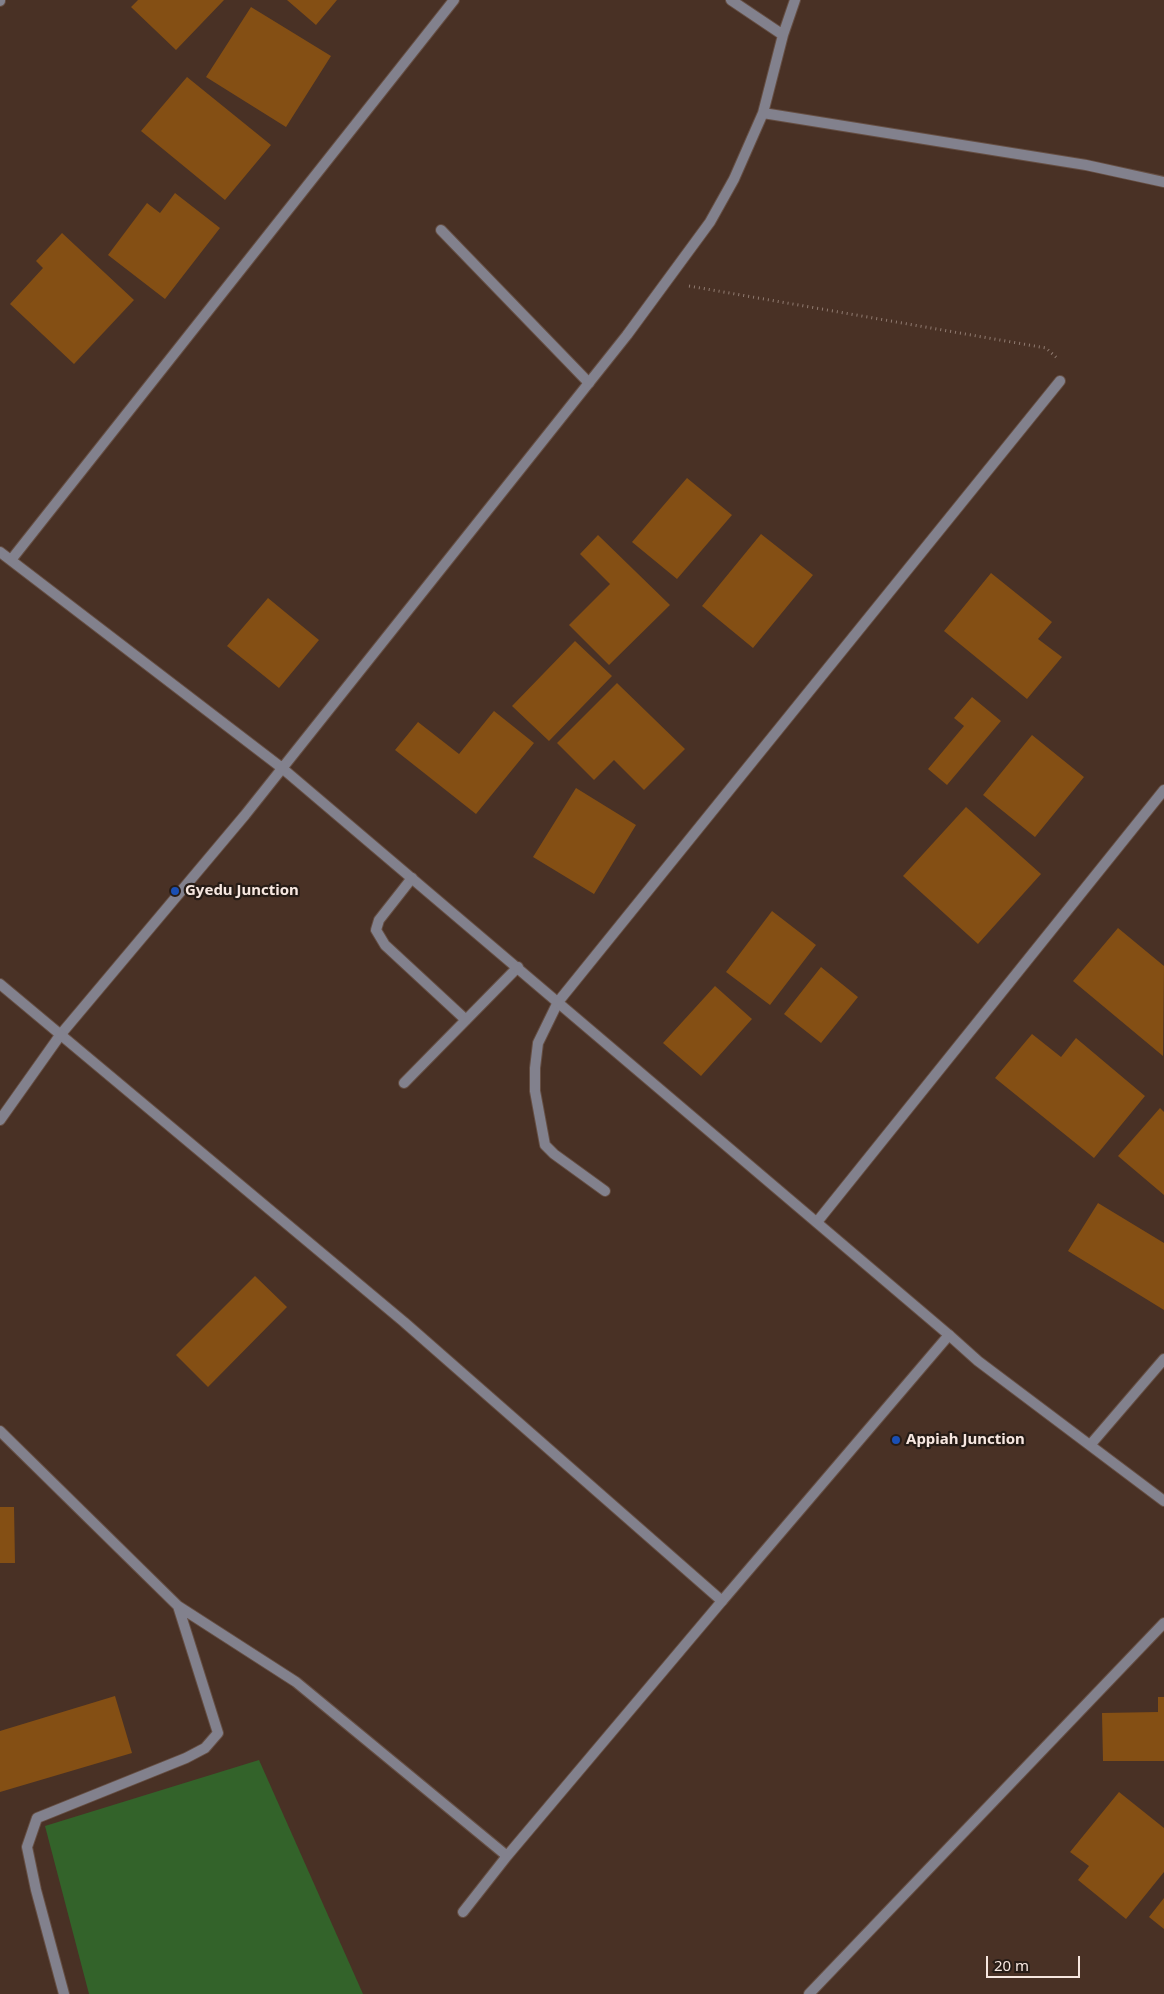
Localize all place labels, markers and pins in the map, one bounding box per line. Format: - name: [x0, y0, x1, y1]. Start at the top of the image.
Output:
- place label: Gyedu Junction: [185, 882, 299, 900]
- marker: Gyedu Junction: [169, 885, 181, 897]
- place label: Appiah Junction: [906, 1431, 1025, 1449]
- marker: Appiah Junction: [890, 1434, 902, 1446]

